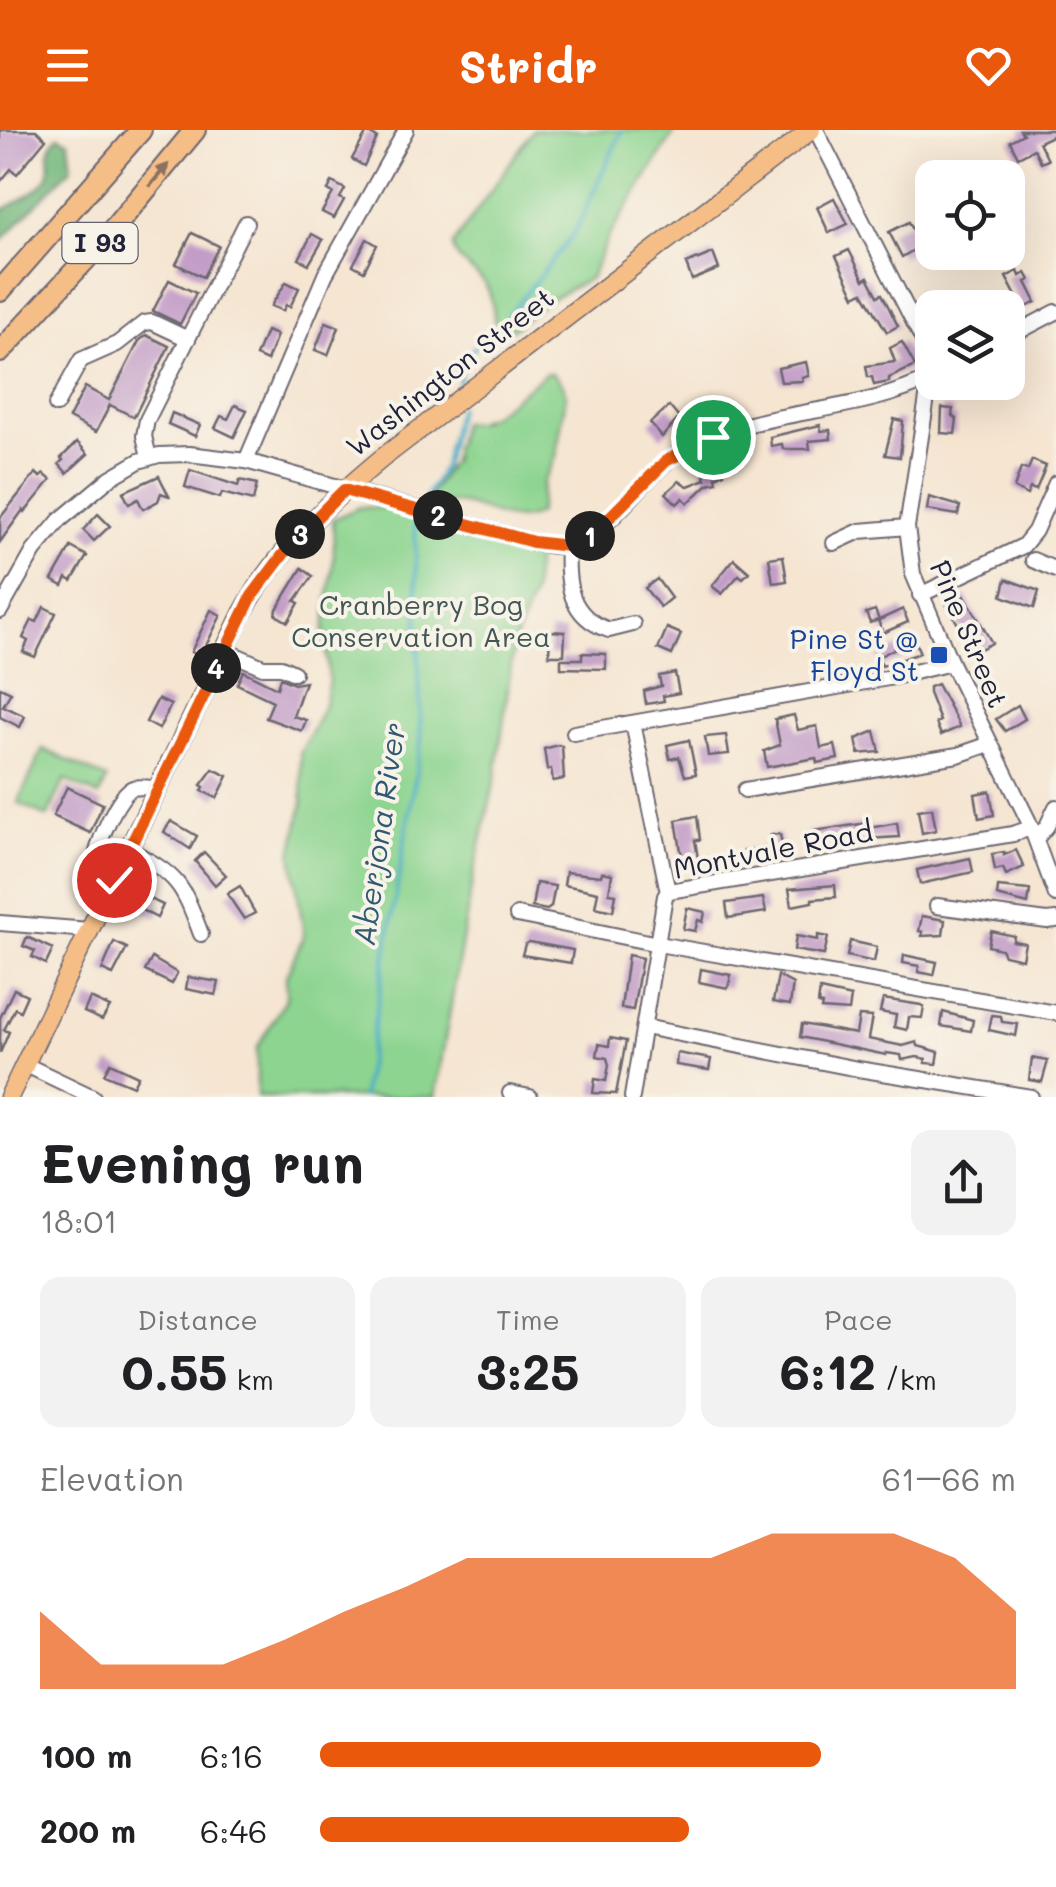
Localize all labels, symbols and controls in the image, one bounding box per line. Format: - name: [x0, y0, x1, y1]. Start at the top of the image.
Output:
- text: Stridr: [459, 36, 597, 94]
- icon: menu: [40, 38, 95, 93]
- icon: heart: [961, 38, 1016, 93]
- map controls: [915, 160, 1025, 400]
- button: locate: [915, 160, 1025, 270]
- one-way arrow: [148, 163, 169, 188]
- road number: I 93: [62, 223, 138, 263]
- street label: Washington Street: [338, 279, 561, 464]
- button: layers: [915, 290, 1025, 400]
- pin: [671, 395, 756, 480]
- icon: arrive: [686, 410, 741, 465]
- pin: 2: [413, 490, 463, 540]
- text: 2: [430, 497, 446, 533]
- pin: 3: [275, 509, 325, 559]
- pin: 1: [565, 511, 615, 561]
- text: 3: [292, 516, 308, 552]
- text: 1: [584, 518, 596, 554]
- street label: Pine Street: [923, 554, 1017, 713]
- park label: Cranberry Bog Conservation Area: [291, 586, 551, 654]
- place label: Pine St @ Floyd St: [790, 620, 919, 688]
- pin: 4: [191, 643, 241, 693]
- marker: Pine St @ Floyd St: [928, 644, 950, 666]
- text: 4: [207, 650, 225, 686]
- water label: Aberjona River: [343, 720, 413, 948]
- street label: Montvale Road: [670, 812, 875, 886]
- pin: [72, 838, 157, 923]
- icon: check: [87, 853, 142, 908]
- text: Evening run: [40, 1125, 364, 1197]
- button: share: [911, 1130, 1016, 1235]
- text: 18:01: [40, 1199, 118, 1241]
- text: Distance: [137, 1301, 258, 1337]
- text: Time: [496, 1301, 560, 1337]
- text: Pace: [824, 1301, 893, 1337]
- text: 0.55: [122, 1337, 228, 1403]
- text: 3:25: [476, 1337, 579, 1403]
- text: 6:12: [780, 1337, 876, 1403]
- text: km: [228, 1361, 274, 1397]
- text: /km: [876, 1361, 937, 1397]
- text: Elevation: [40, 1457, 184, 1499]
- text: 61–66 m: [882, 1457, 1016, 1499]
- text: 100 m: [40, 1734, 132, 1776]
- text: 6:16: [200, 1734, 263, 1776]
- text: 200 m: [40, 1809, 136, 1851]
- text: 6:46: [200, 1809, 267, 1851]

